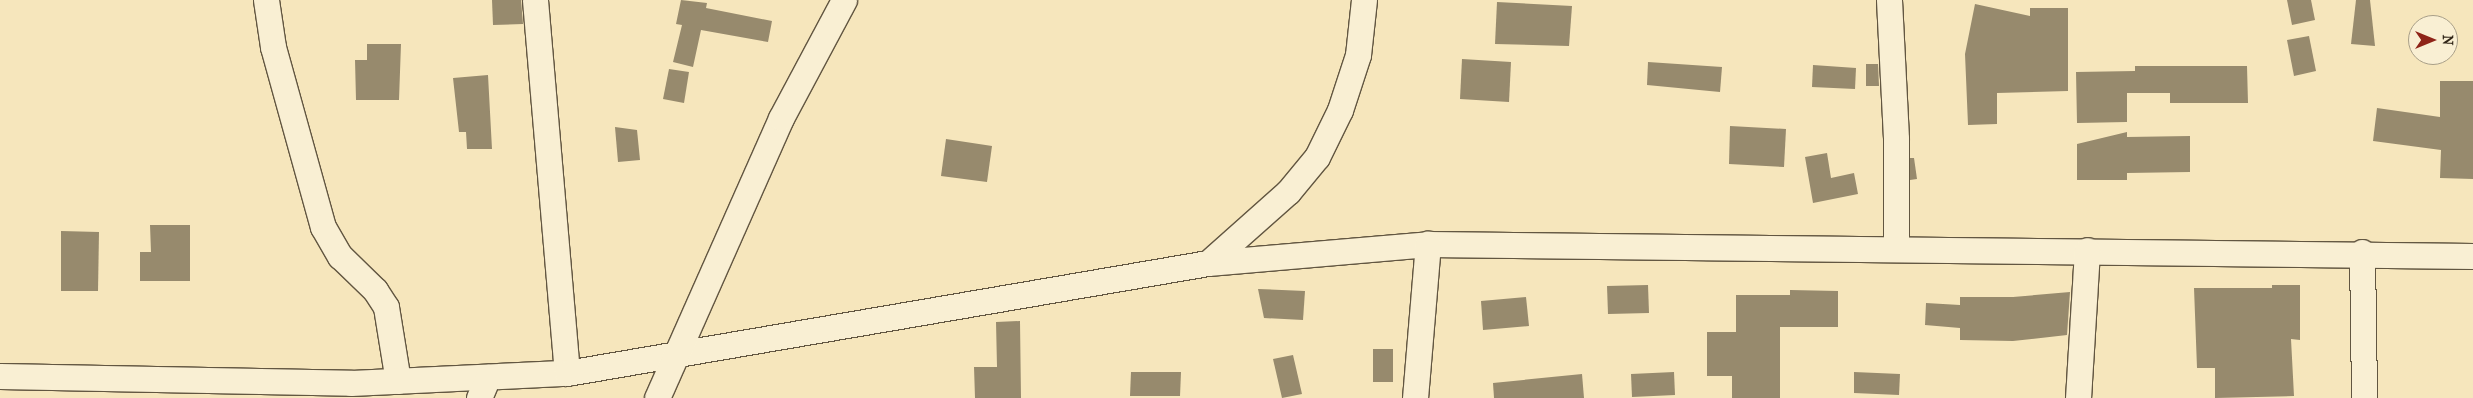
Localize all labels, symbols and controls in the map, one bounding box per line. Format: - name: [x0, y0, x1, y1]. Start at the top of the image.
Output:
- north arrow: [2408, 15, 2458, 65]
- text: N: [2439, 35, 2456, 45]

